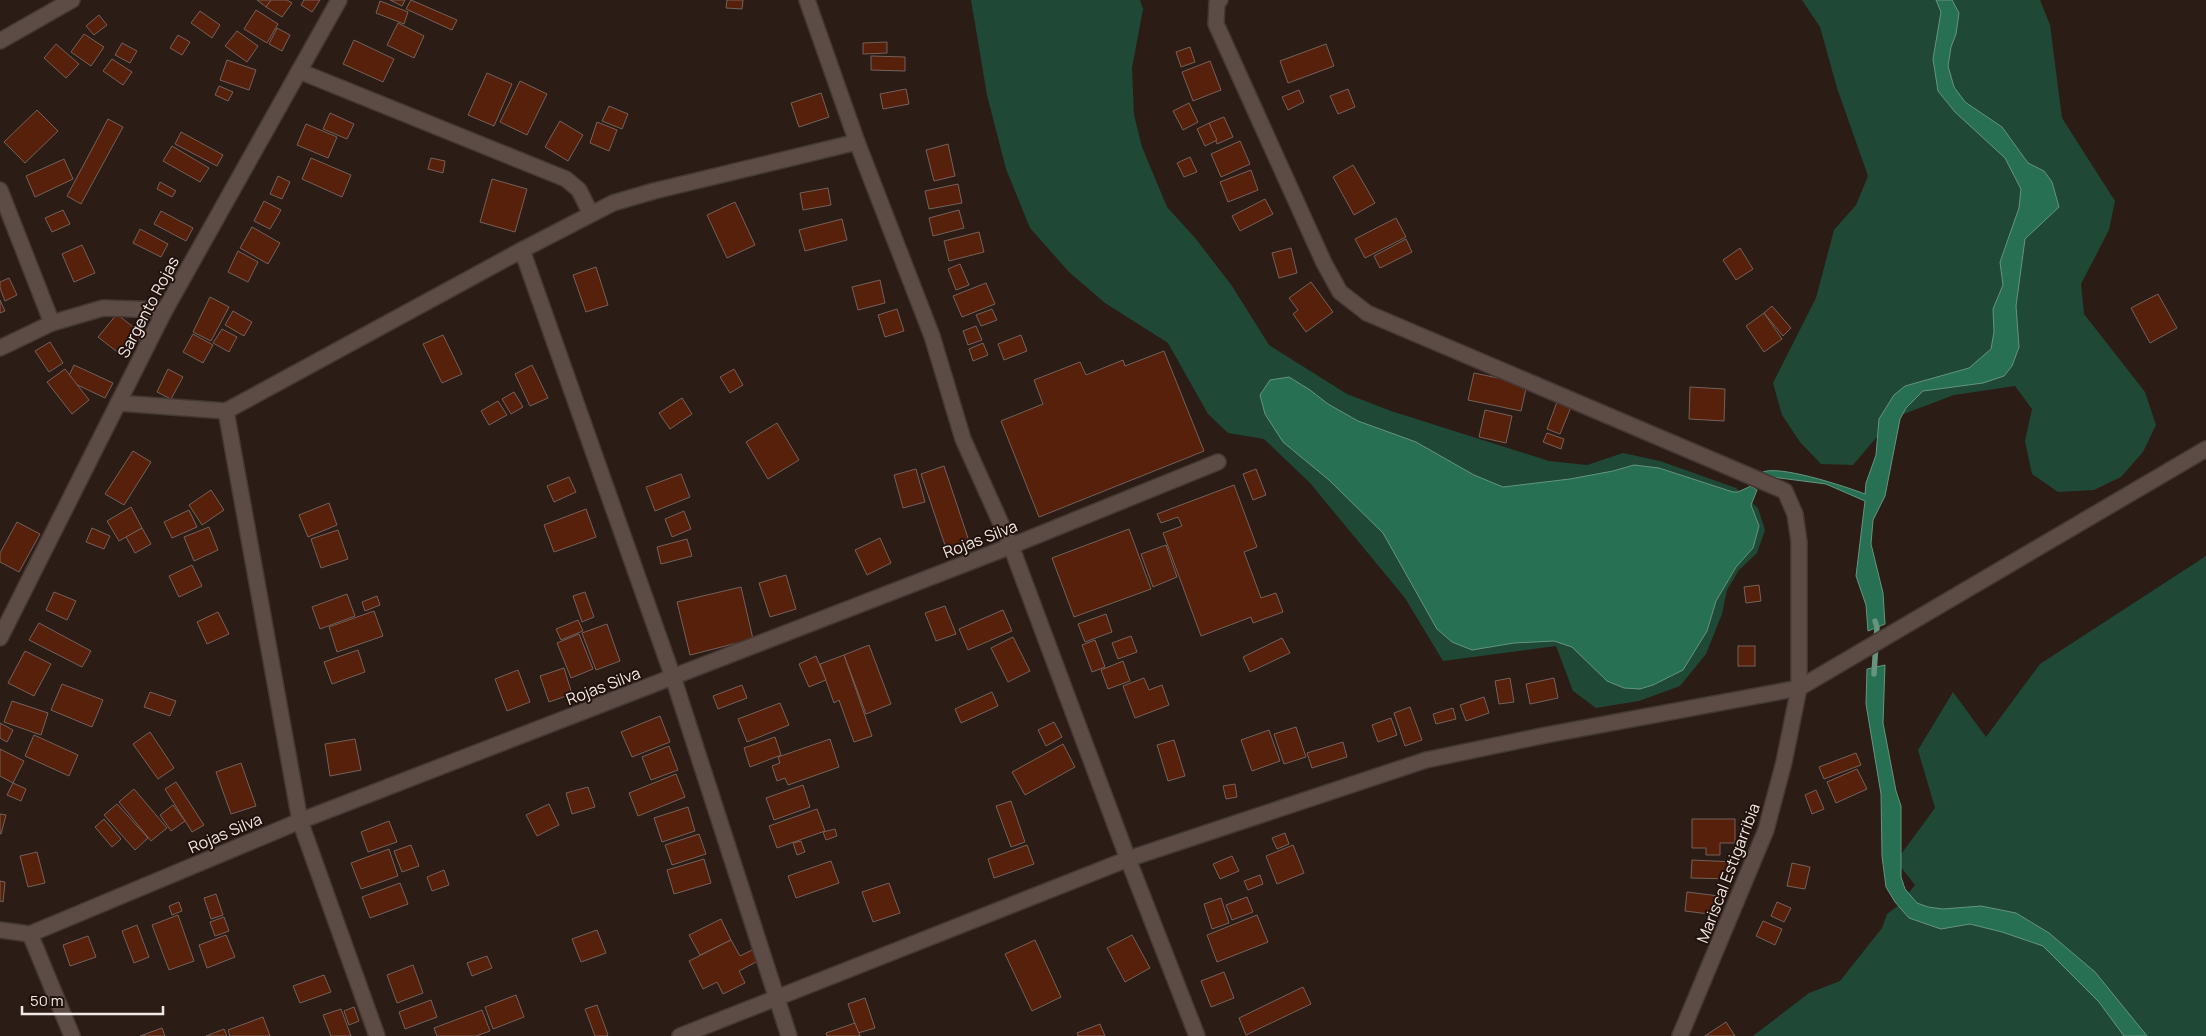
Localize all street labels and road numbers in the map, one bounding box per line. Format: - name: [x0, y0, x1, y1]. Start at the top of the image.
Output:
- street label: Sargento Rojas: [112, 252, 184, 362]
- street label: Rojas Silva: [940, 515, 1020, 563]
- street label: Rojas Silva: [563, 662, 643, 710]
- street label: Mariscal Estigarribia: [1691, 800, 1765, 946]
- street label: Rojas Silva: [185, 808, 265, 858]

